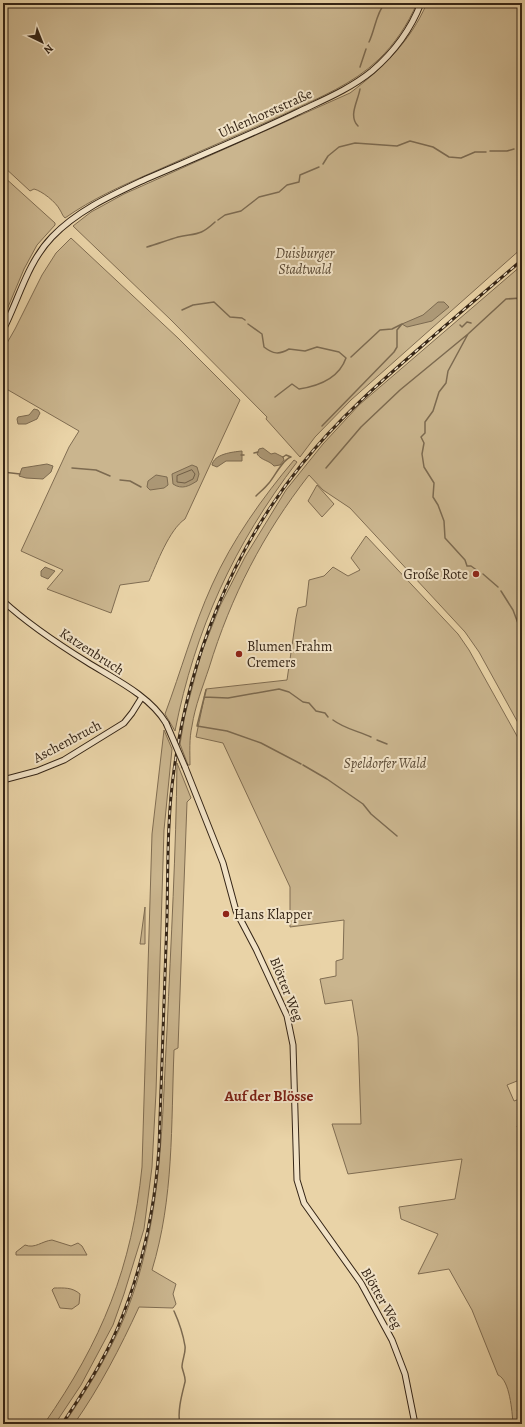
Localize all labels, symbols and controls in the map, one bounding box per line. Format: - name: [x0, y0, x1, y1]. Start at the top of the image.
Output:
- north arrow: [22, 22, 62, 62]
- text: N: [40, 41, 57, 57]
- street label: Uhlenhorststraße: [215, 84, 315, 143]
- park label: Duisburger Stadtwald: [276, 244, 336, 279]
- place label: Große Rote: [403, 565, 468, 584]
- marker: Große Rote: [471, 569, 481, 579]
- street label: Katzenbruch: [56, 623, 128, 680]
- place label: Blumen Frahm Cremers: [247, 637, 333, 672]
- marker: Blumen Frahm Cremers: [234, 649, 244, 659]
- street label: Aschenbruch: [29, 715, 105, 768]
- park label: Speldorfer Wald: [344, 754, 427, 773]
- place label: Hans Klapper: [234, 905, 313, 924]
- marker: Hans Klapper: [221, 909, 231, 919]
- street label: Blötter Weg: [265, 954, 308, 1024]
- district label: Auf der Blösse: [224, 1086, 313, 1106]
- street label: Blötter Weg: [356, 1264, 407, 1332]

